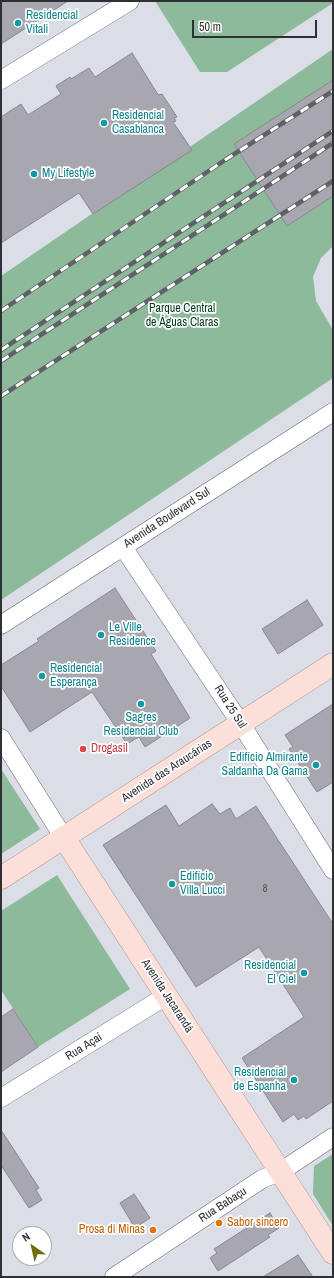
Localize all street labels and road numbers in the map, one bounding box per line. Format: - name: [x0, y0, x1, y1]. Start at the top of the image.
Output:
- street label: Avenida Boulevard Sul: [121, 485, 213, 551]
- street label: Rua 25 Sul: [211, 683, 249, 731]
- street label: Avenida das Araucárias: [119, 736, 215, 806]
- street label: Avenida Jacarandá: [138, 957, 196, 1035]
- street label: Rua Açaí: [63, 1030, 105, 1064]
- street label: Rua Babaçu: [196, 1184, 250, 1226]

